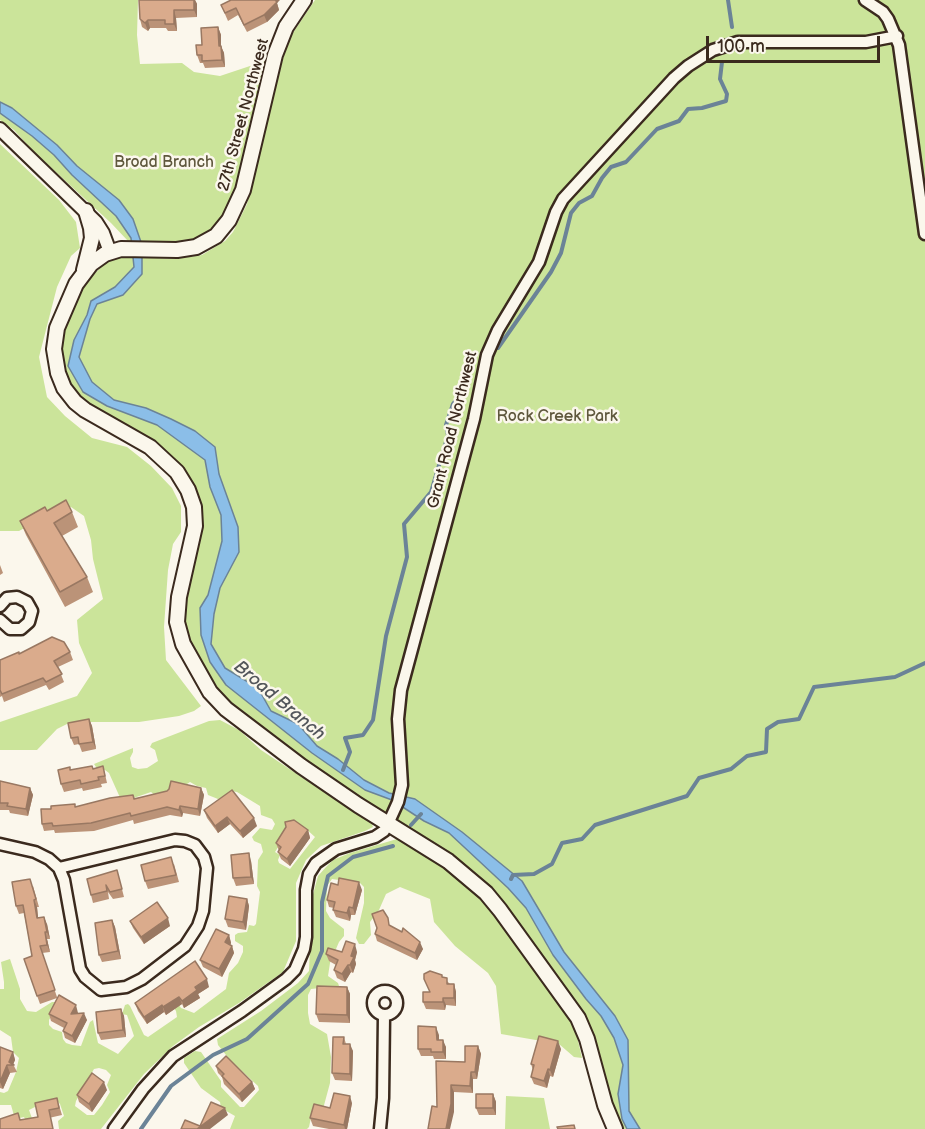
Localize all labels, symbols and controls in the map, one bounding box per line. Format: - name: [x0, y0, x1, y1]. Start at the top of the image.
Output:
- scale bar: [709, 24, 883, 62]
- text: 100 m: [717, 36, 765, 57]
- street label: 27th Street Northwest: [214, 37, 274, 193]
- park label: Broad Branch: [114, 153, 214, 173]
- street label: Grant Road Northwest: [424, 349, 482, 511]
- park label: Rock Creek Park: [496, 407, 618, 427]
- water label: Broad Branch: [229, 657, 329, 745]

